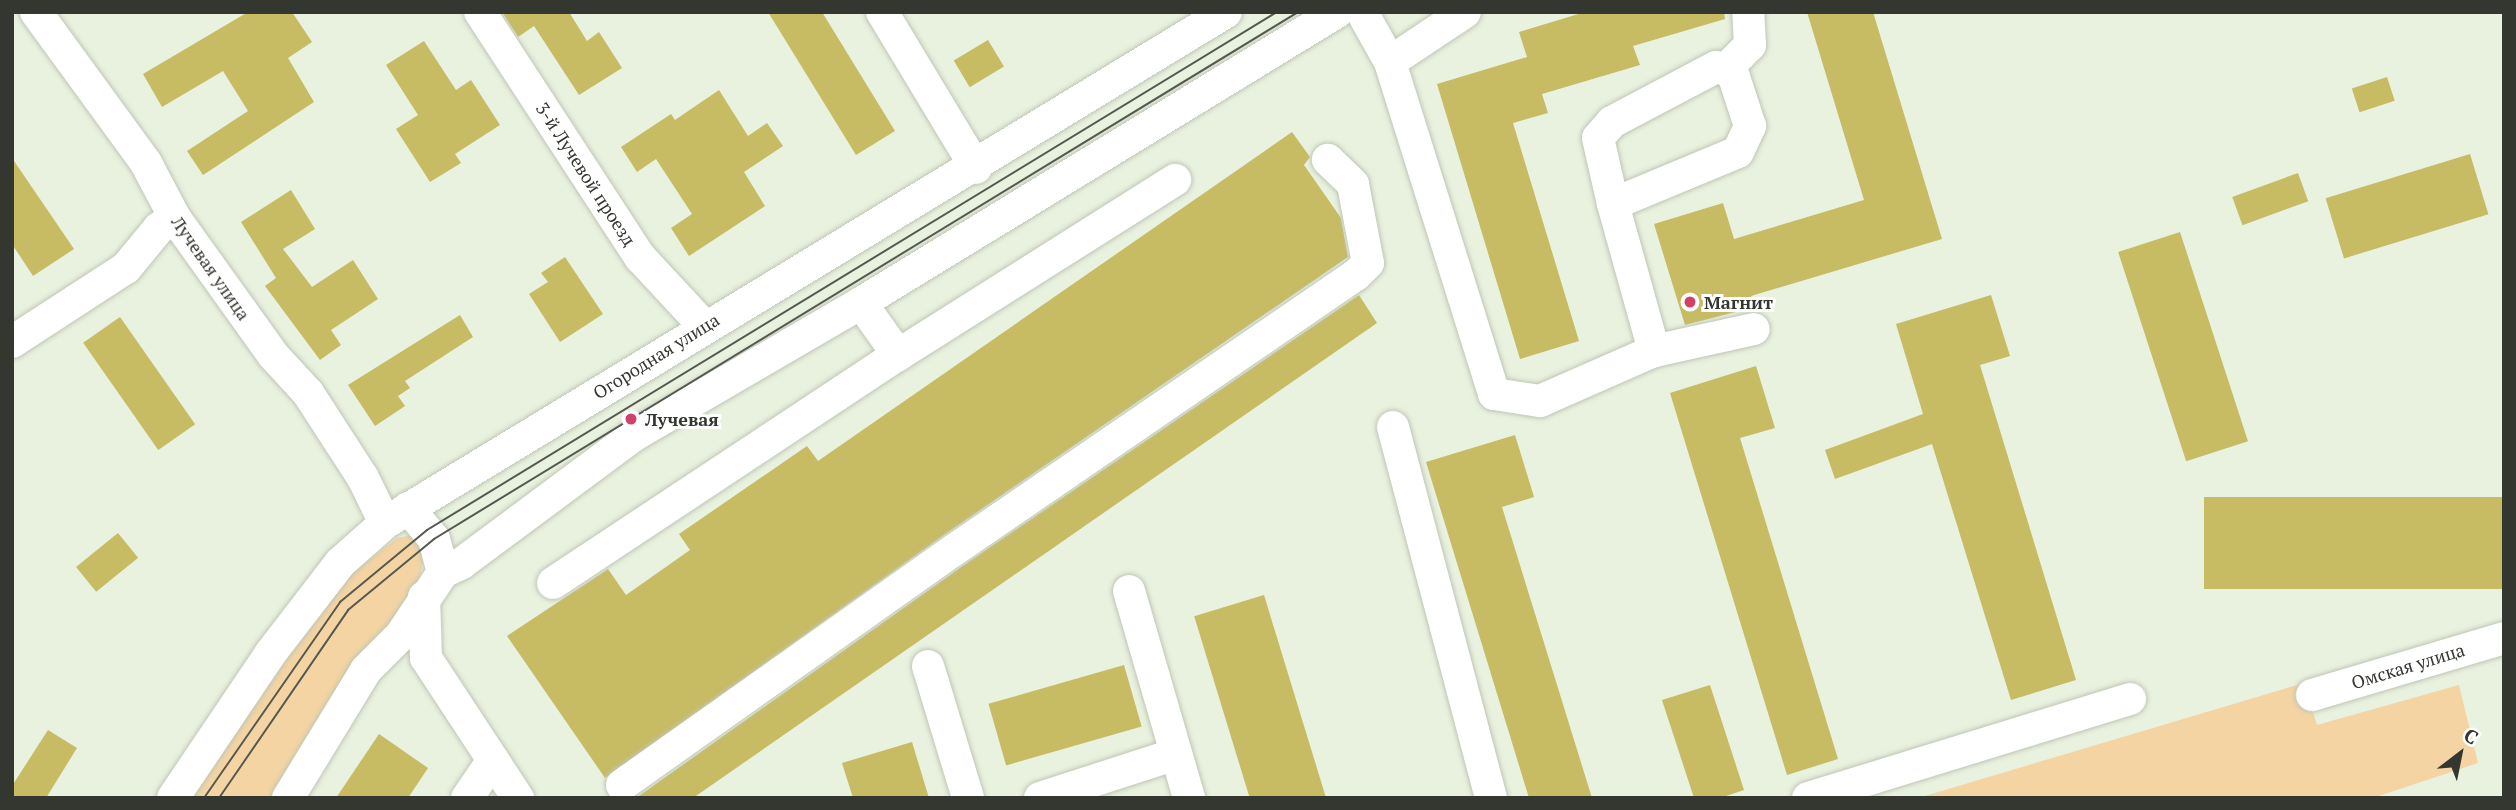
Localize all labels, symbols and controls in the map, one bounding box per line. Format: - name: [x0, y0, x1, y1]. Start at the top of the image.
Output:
- street label: 3-й Лучевой проезд: [532, 98, 640, 250]
- street label: Лучевая улица: [167, 212, 255, 324]
- place label: Магнит: [1704, 291, 1773, 313]
- marker: Магнит: [1682, 294, 1698, 310]
- street label: Огородная улица: [589, 309, 723, 403]
- place label: Лучевая: [645, 408, 719, 430]
- marker: Лучевая: [623, 411, 639, 427]
- street label: Омская улица: [2349, 639, 2467, 693]
- north arrow: [2425, 719, 2495, 789]
- text: С: [2460, 722, 2483, 750]

